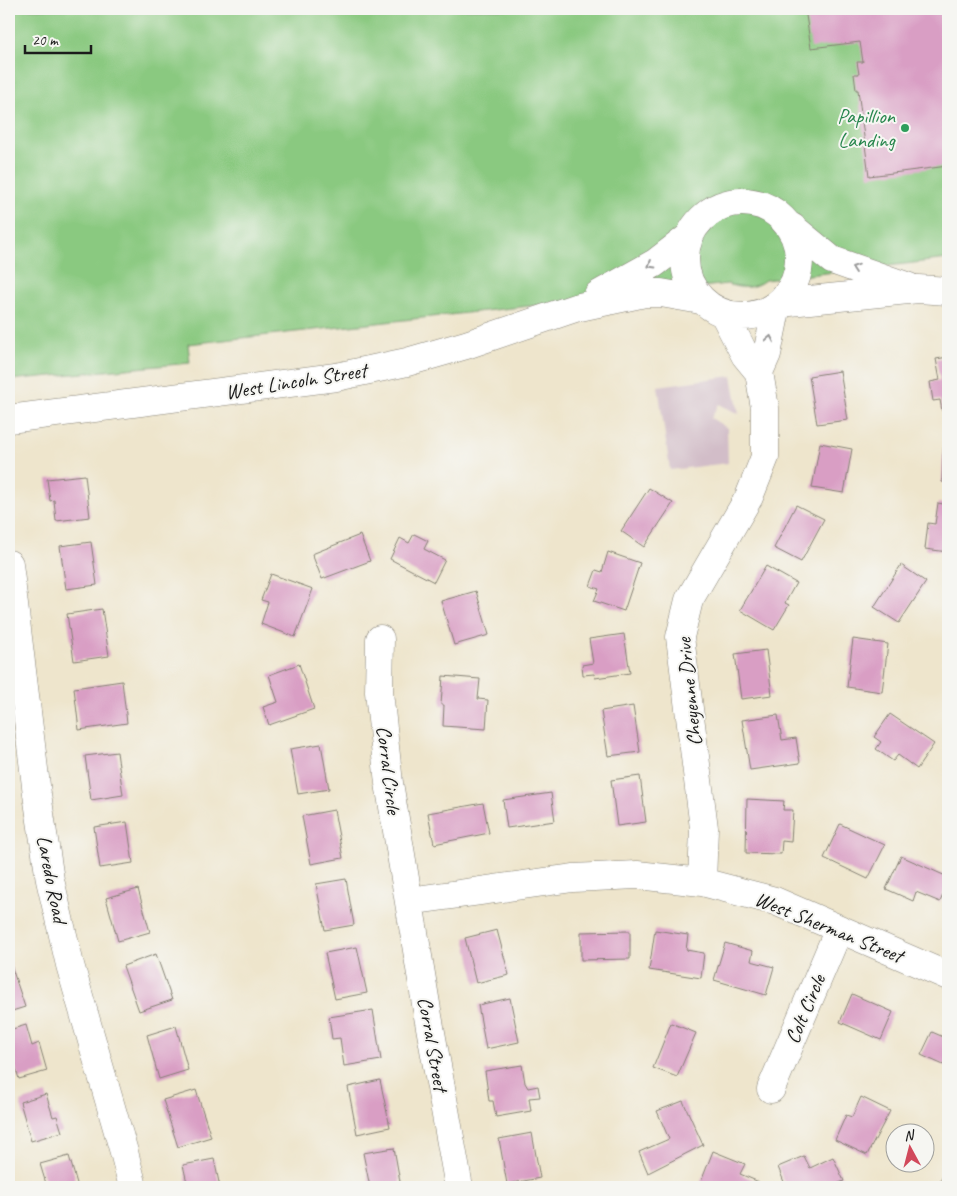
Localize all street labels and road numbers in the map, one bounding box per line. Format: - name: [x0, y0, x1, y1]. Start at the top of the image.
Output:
- street label: West Lincoln Street: [224, 357, 371, 405]
- street label: Cheyenne Drive: [670, 635, 708, 747]
- street label: Corral Circle: [371, 724, 408, 818]
- street label: Laredo Road: [31, 833, 74, 928]
- street label: West Sherman Street: [751, 885, 910, 970]
- street label: Colt Circle: [779, 970, 832, 1047]
- street label: Corral Street: [412, 995, 455, 1096]

